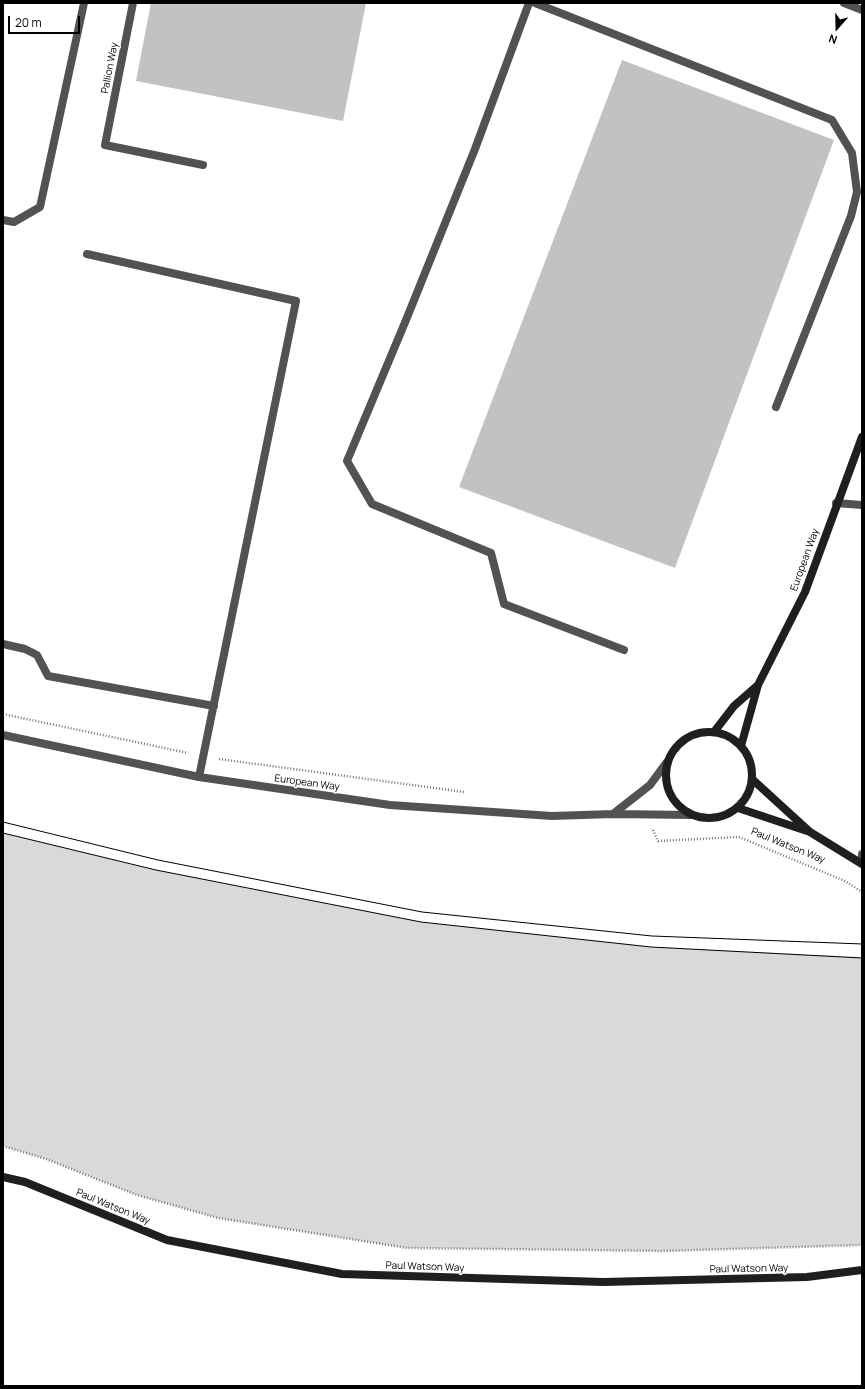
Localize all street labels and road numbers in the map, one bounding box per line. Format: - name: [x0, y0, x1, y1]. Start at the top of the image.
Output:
- street label: Pallion Way: [99, 42, 121, 94]
- street label: European Way: [788, 527, 822, 593]
- street label: European Way: [274, 772, 340, 794]
- street label: Paul Watson Way: [749, 826, 827, 866]
- street label: Paul Watson Way: [74, 1187, 152, 1227]
- street label: Paul Watson Way: [385, 1260, 465, 1274]
- street label: Paul Watson Way: [710, 1262, 788, 1276]

